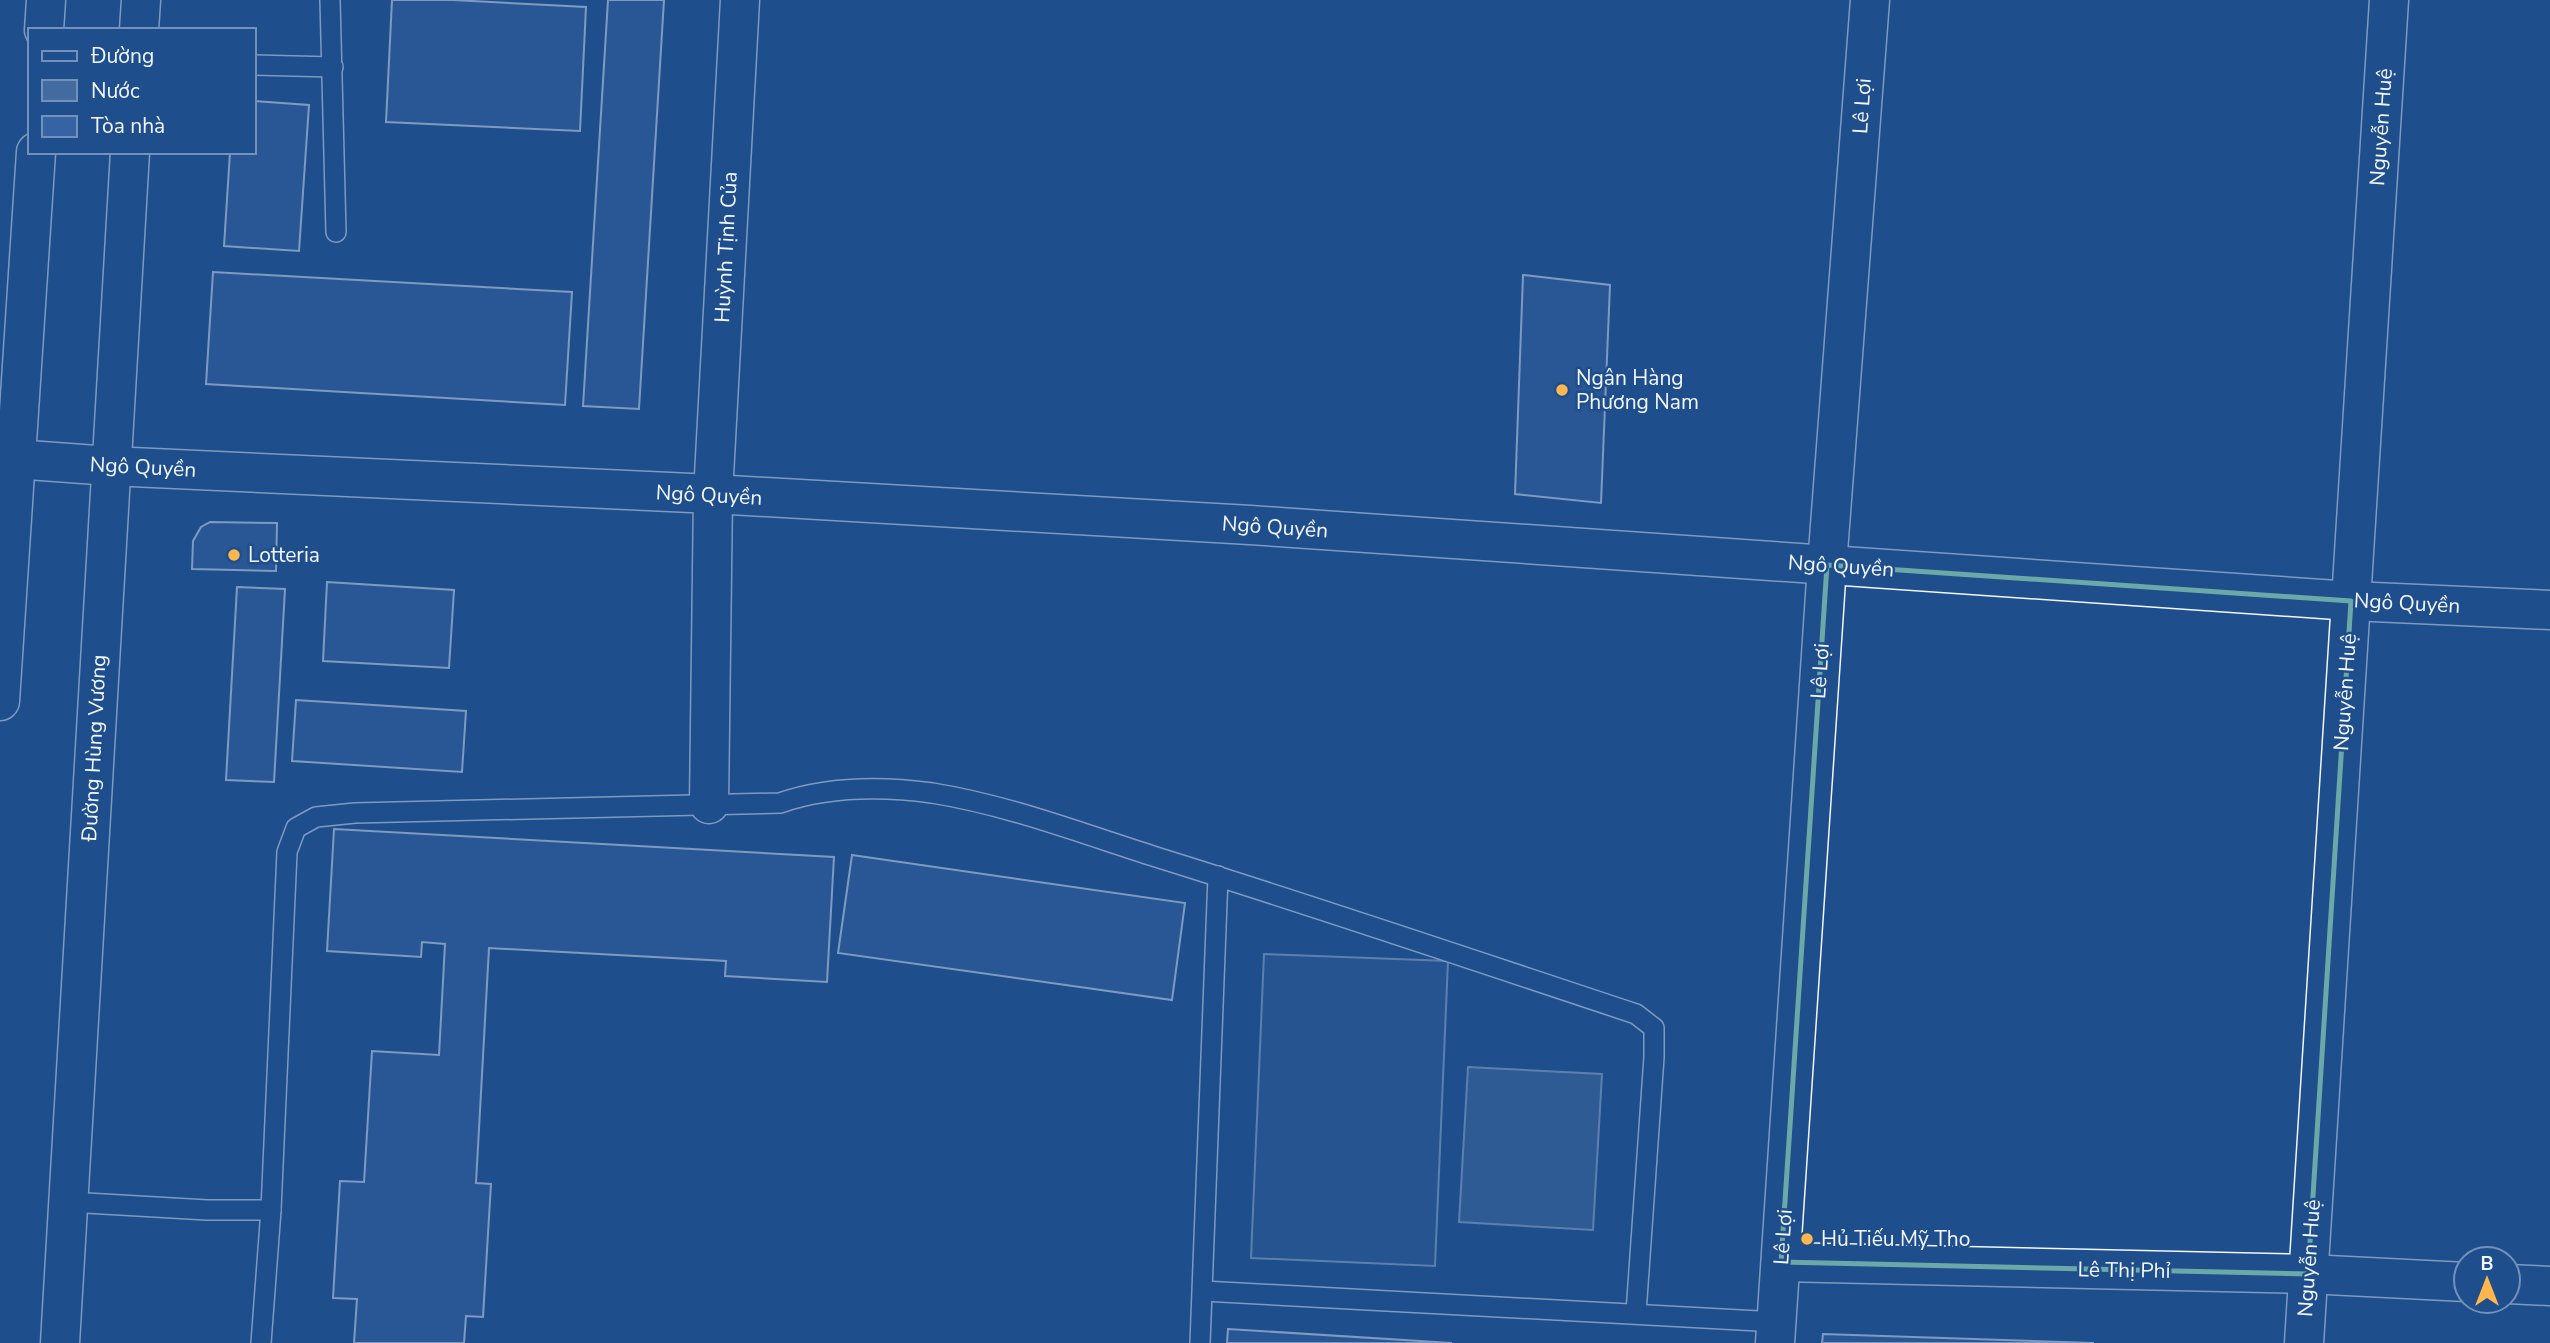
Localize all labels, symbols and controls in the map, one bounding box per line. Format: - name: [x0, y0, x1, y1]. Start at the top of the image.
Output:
- legend: [28, 28, 256, 154]
- text: Đường: [90, 42, 154, 70]
- street label: Nguyễn Huệ: [2363, 67, 2399, 187]
- text: Nước: [91, 77, 140, 105]
- street label: Lê Lợi: [1846, 77, 1878, 135]
- text: Tòa nhà: [91, 112, 165, 140]
- street label: Huỳnh Tịnh Của: [708, 171, 744, 323]
- place label: Ngân Hàng Phương Nam: [1576, 364, 1699, 416]
- marker: Ngân Hàng Phương Nam: [1554, 382, 1570, 398]
- street label: Ngô Quyền: [89, 450, 197, 484]
- street label: Ngô Quyền: [655, 478, 763, 512]
- street label: Ngô Quyền: [1221, 509, 1329, 545]
- place label: Lotteria: [248, 541, 320, 569]
- marker: Lotteria: [226, 547, 242, 563]
- street label: Ngô Quyền: [1787, 548, 1895, 584]
- street label: Ngô Quyền: [2353, 586, 2461, 620]
- street label: Nguyễn Huệ: [2327, 632, 2363, 752]
- street label: Lê Lợi: [1804, 642, 1836, 700]
- street label: Đường Hùng Vương: [75, 654, 113, 843]
- street label: Nguyễn Huệ: [2291, 1198, 2327, 1318]
- street label: Lê Lợi: [1767, 1208, 1799, 1266]
- place label: Hủ Tiếu Mỹ Tho: [1821, 1225, 1970, 1253]
- marker: Hủ Tiếu Mỹ Tho: [1799, 1231, 1815, 1247]
- north arrow: [2452, 1245, 2522, 1315]
- text: B: [2480, 1251, 2494, 1277]
- street label: Lê Thị Phỉ: [2077, 1255, 2171, 1285]

